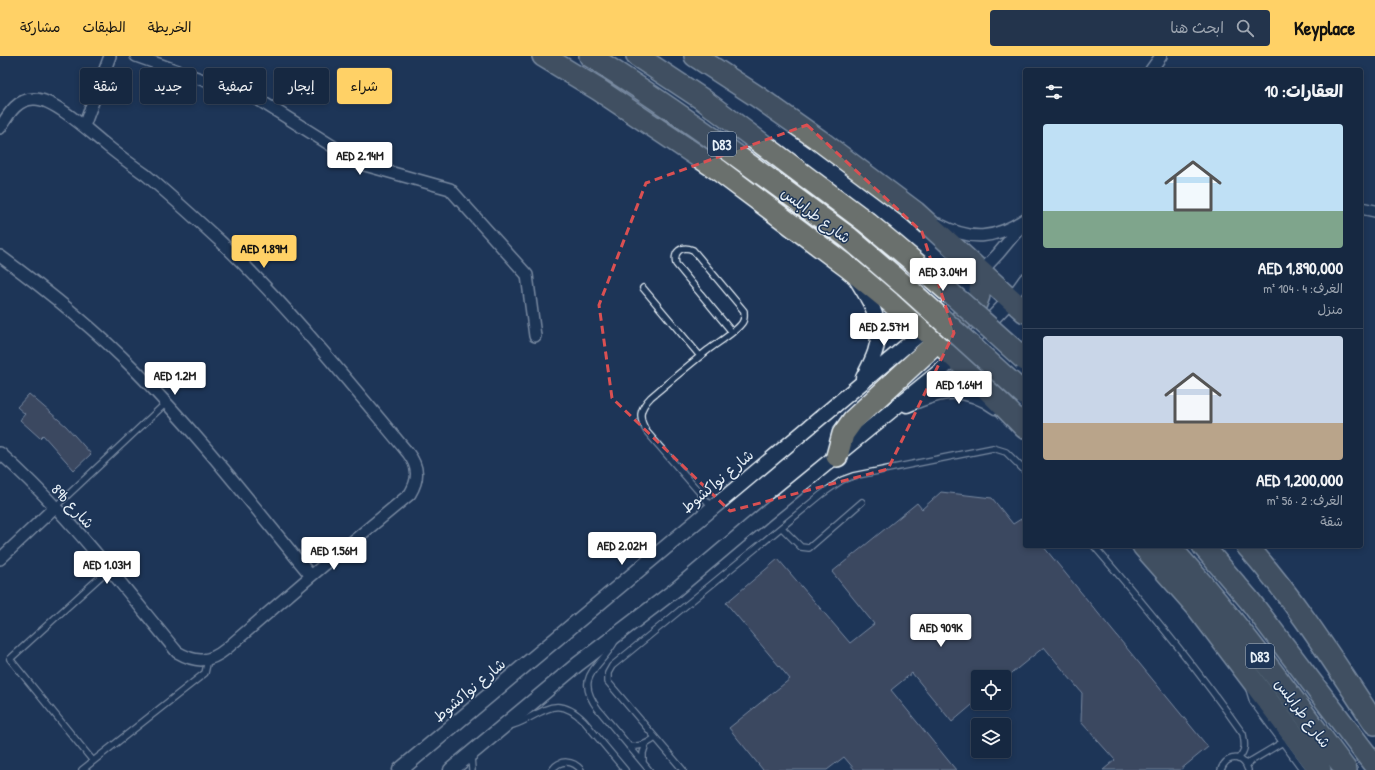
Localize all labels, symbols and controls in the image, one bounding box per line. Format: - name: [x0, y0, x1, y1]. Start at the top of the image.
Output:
- search box: [990, 10, 1270, 46]
- text: Keyplace: [1294, 15, 1355, 41]
- text: مشاركة: [20, 17, 60, 36]
- text: الطبقات: [82, 17, 126, 36]
- text: الخريطة: [148, 17, 191, 36]
- text: ابحث هنا: [1170, 17, 1224, 38]
- icon: search: [1234, 17, 1256, 39]
- chip: شقة: [80, 68, 132, 104]
- chip: جديد: [140, 68, 196, 104]
- chip: تصفية: [204, 68, 266, 104]
- chip: إيجار: [274, 68, 329, 104]
- chip: شراء: [337, 68, 392, 104]
- text: العقارات: 10: [1264, 79, 1343, 102]
- icon: filters: [1043, 81, 1065, 103]
- road number: D83: [708, 132, 736, 156]
- pin: AED 2.14M: [314, 142, 406, 176]
- text: AED 2.14M: [336, 146, 384, 164]
- icon: home: [1157, 150, 1229, 222]
- street label: شارع طرابلس: [777, 182, 855, 248]
- pin: AED 1.89M: [218, 235, 310, 269]
- text: AED 1.89M: [241, 239, 287, 257]
- text: AED 1,890,000: [1258, 256, 1343, 279]
- pin: AED 3.04M: [897, 258, 989, 292]
- text: AED 3.04M: [919, 262, 967, 280]
- text: الغرف: 4 · 104 m²: [1263, 279, 1343, 297]
- text: منزل: [1317, 300, 1343, 318]
- pin: AED 2.57M: [838, 313, 930, 347]
- text: AED 2.57M: [859, 317, 909, 335]
- pin: AED 1.2M: [134, 362, 216, 396]
- icon: home: [1157, 362, 1229, 434]
- text: AED 1.2M: [154, 366, 196, 384]
- pin: AED 1.64M: [913, 371, 1005, 405]
- text: AED 1.64M: [936, 375, 982, 393]
- street label: شارع نواكشوط: [676, 444, 758, 518]
- text: AED 1,200,000: [1256, 468, 1343, 491]
- street label: 89b شارع: [47, 479, 99, 533]
- text: الغرف: 2 · 56 m²: [1267, 491, 1343, 509]
- text: شقة: [1320, 512, 1343, 530]
- pin: AED 2.02M: [576, 532, 668, 566]
- text: AED 2.02M: [597, 536, 647, 554]
- pin: AED 1.56M: [288, 537, 380, 571]
- text: AED 1.56M: [310, 541, 358, 559]
- pin: AED 1.03M: [61, 551, 153, 585]
- text: AED 1.03M: [83, 555, 131, 573]
- pin: AED 909K: [900, 614, 982, 648]
- text: AED 909K: [919, 618, 963, 636]
- road number: D83: [1246, 644, 1274, 668]
- street label: شارع نواكشوط: [428, 653, 510, 727]
- map controls: [971, 670, 1011, 758]
- button: locate: [971, 670, 1011, 710]
- street label: شارع طرابلس: [1270, 674, 1336, 752]
- button: layers: [971, 718, 1011, 758]

